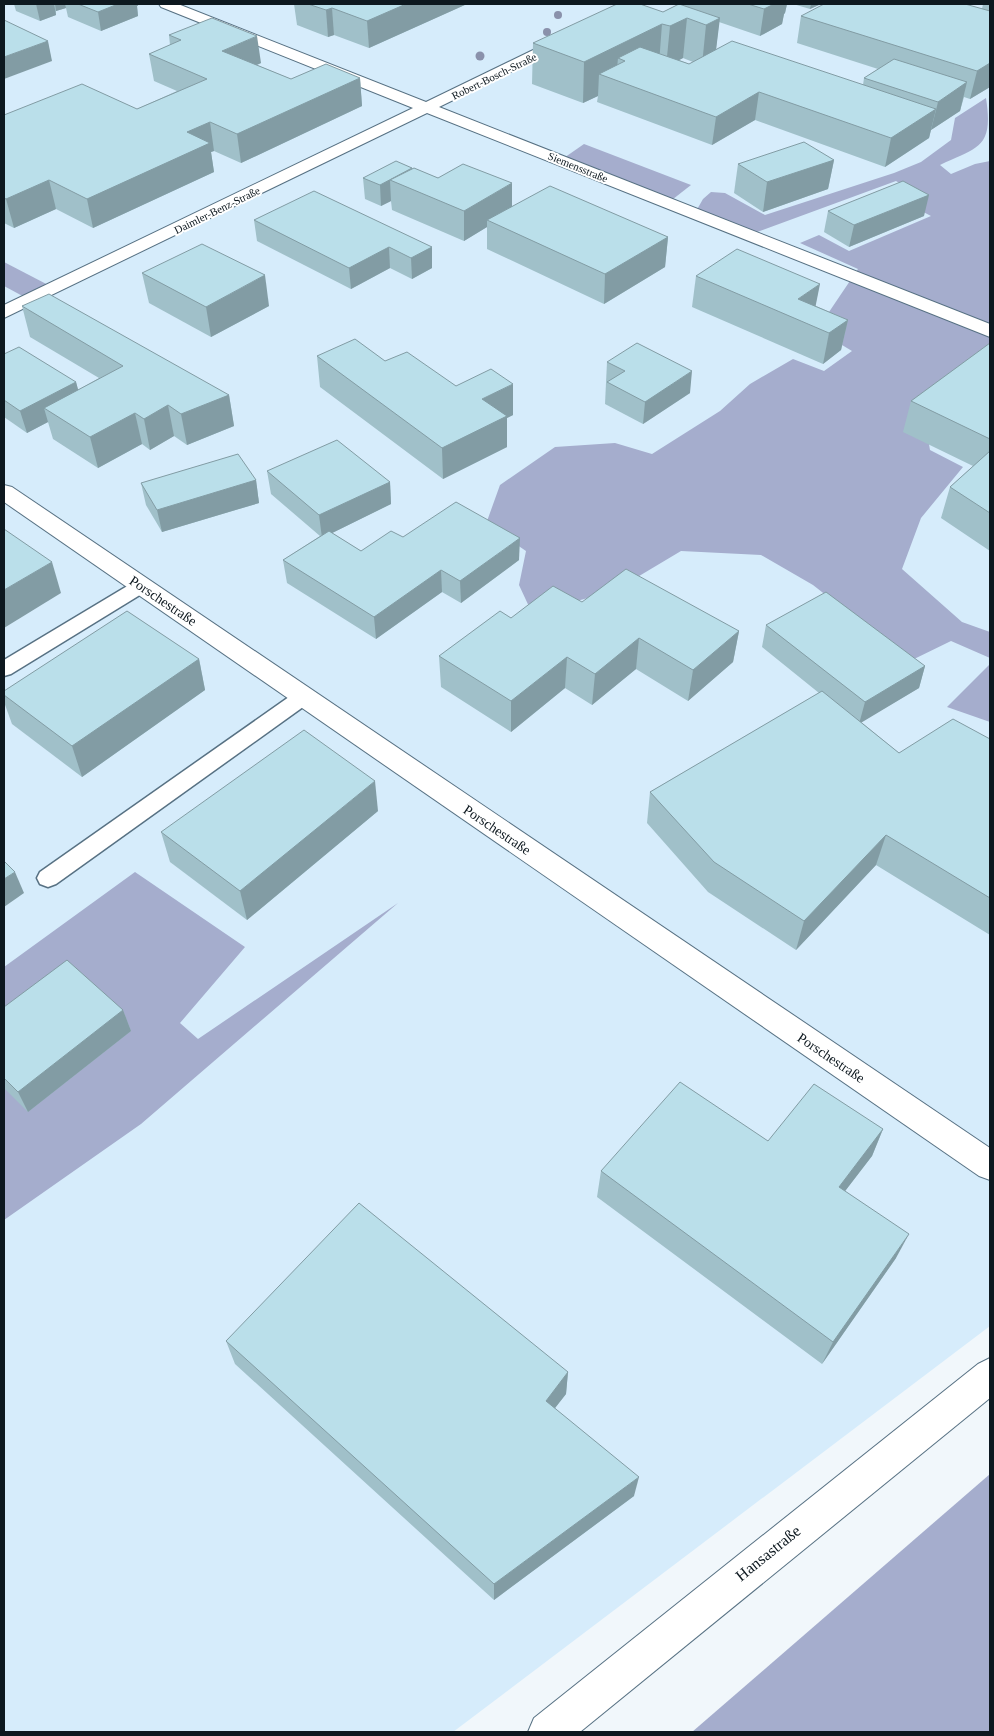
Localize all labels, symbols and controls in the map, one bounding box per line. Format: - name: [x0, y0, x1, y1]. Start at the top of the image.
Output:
- street label: Robert-Bosch-Straße: [450, 50, 538, 102]
- street label: Siemensstraße: [546, 150, 610, 185]
- street label: Daimler-Benz-Straße: [172, 184, 262, 236]
- street label: Porschestraße: [127, 573, 199, 629]
- street label: Porschestraße: [461, 802, 533, 858]
- street label: Porschestraße: [795, 1030, 867, 1086]
- street label: Hansastraße: [732, 1522, 804, 1584]

